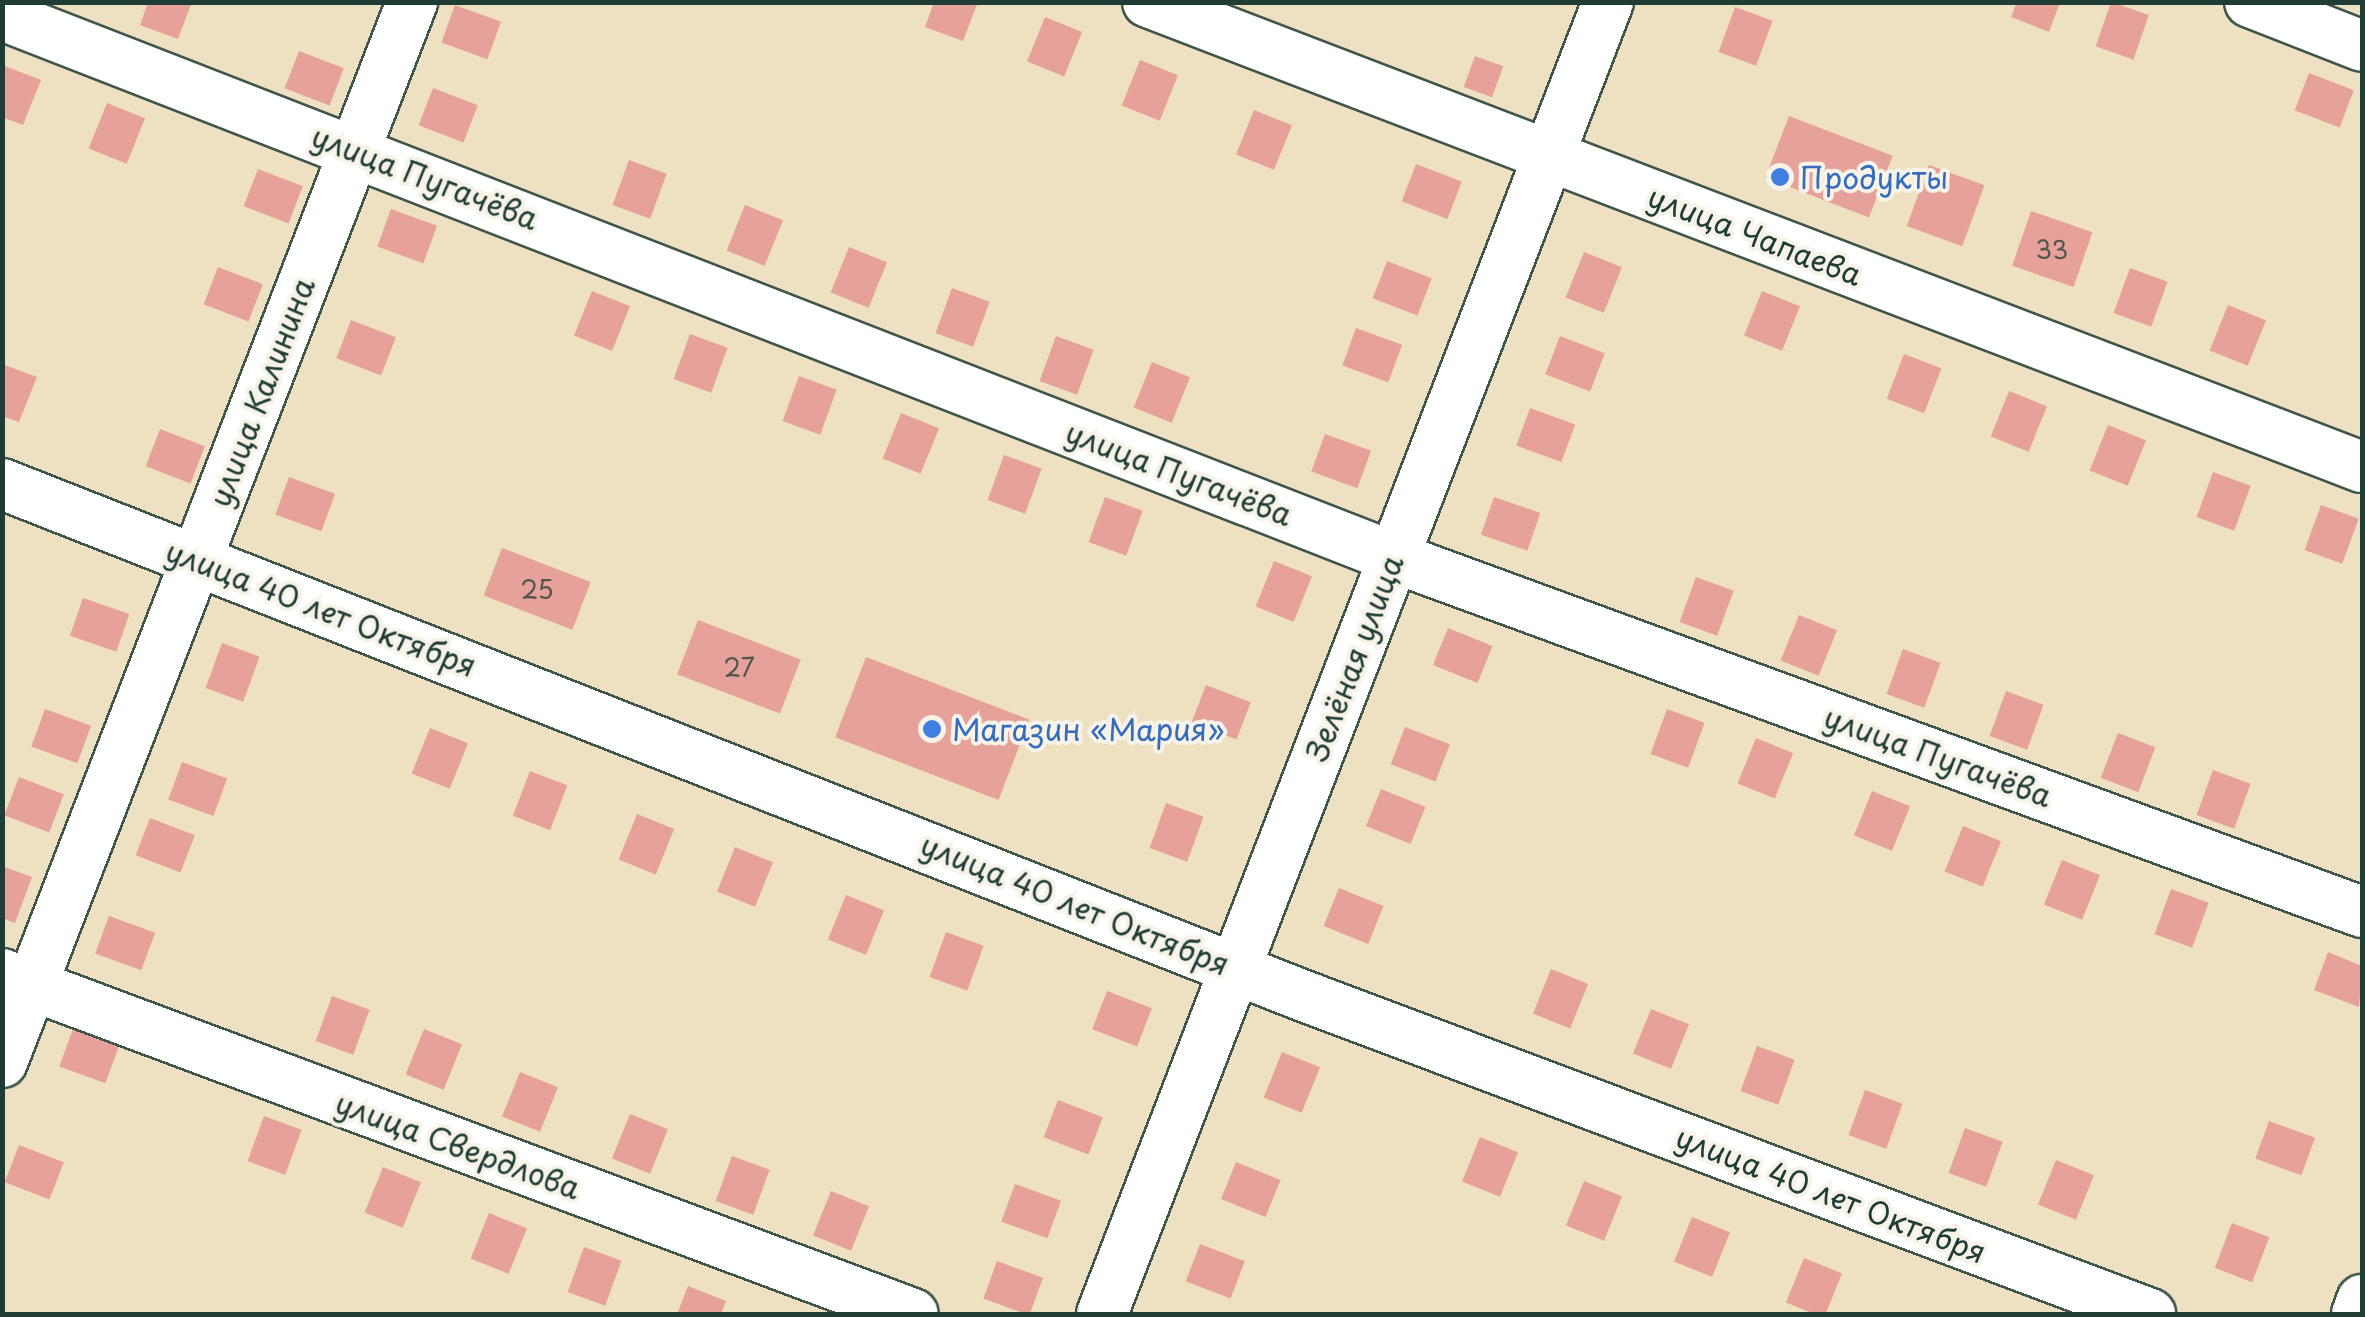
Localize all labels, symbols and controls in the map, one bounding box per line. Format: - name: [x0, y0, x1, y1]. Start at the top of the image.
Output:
- street label: улица Пугачёва: [306, 117, 544, 237]
- place label: Продукты: [1800, 159, 1948, 195]
- marker: Продукты: [1769, 166, 1791, 188]
- street label: улица Чапаева: [1643, 178, 1867, 292]
- house number: 33: [2036, 234, 2068, 264]
- street label: улица Калинина: [201, 272, 321, 512]
- street label: улица Пугачёва: [1060, 413, 1298, 533]
- street label: улица 40 лет Октября: [160, 532, 482, 684]
- street label: Зелёная улица: [1298, 549, 1410, 767]
- house number: 25: [520, 574, 554, 604]
- house number: 27: [723, 652, 755, 682]
- street label: улица Пугачёва: [1818, 698, 2058, 814]
- place label: Магазин «Мария»: [952, 711, 1224, 747]
- marker: Магазин «Мария»: [921, 718, 943, 740]
- street label: улица 40 лет Октября: [914, 825, 1236, 983]
- street label: улица Свердлова: [330, 1084, 586, 1206]
- street label: улица 40 лет Октября: [1670, 1118, 1992, 1270]

